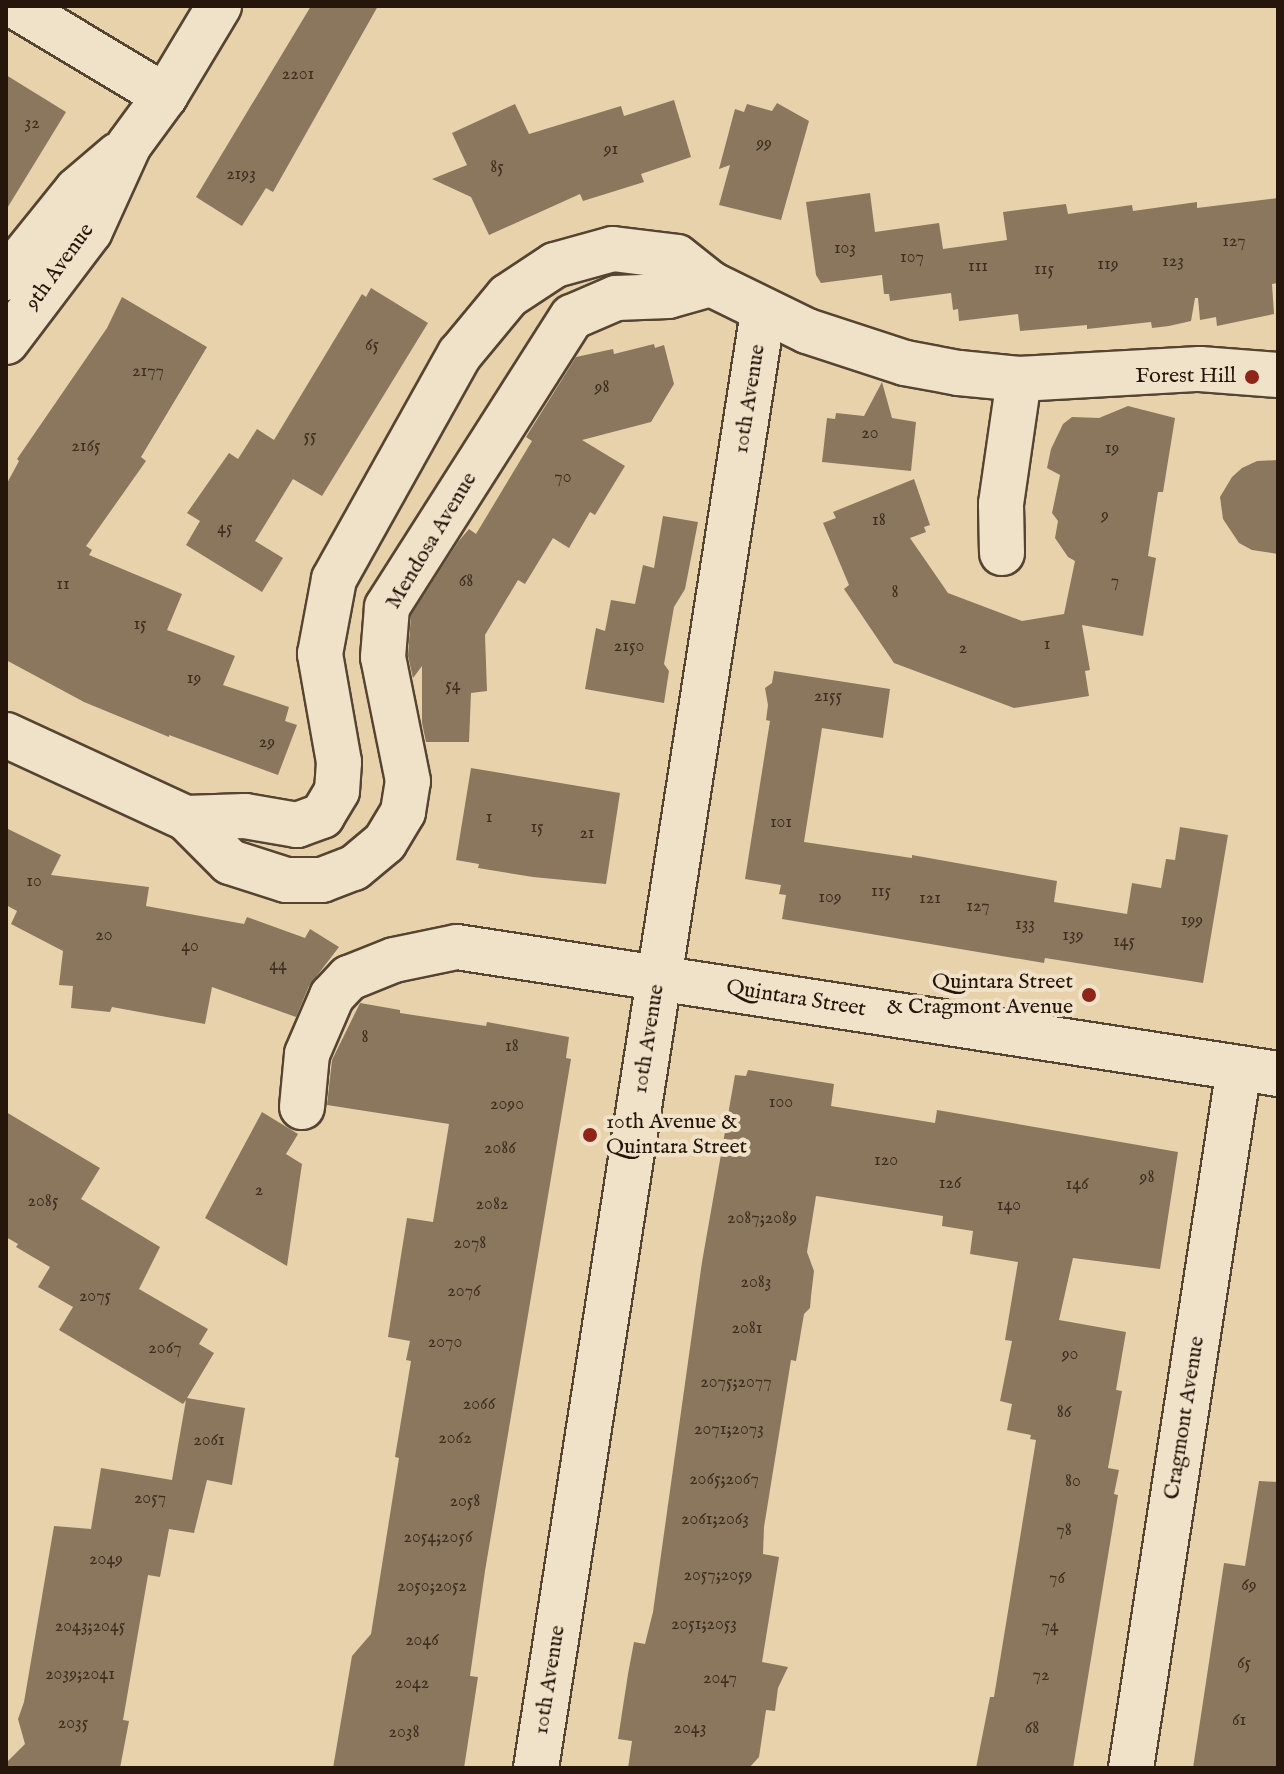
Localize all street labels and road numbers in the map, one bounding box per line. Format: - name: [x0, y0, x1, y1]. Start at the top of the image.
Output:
- street label: 9th Avenue: [20, 218, 100, 316]
- street label: 10th Avenue: [728, 343, 772, 455]
- street label: Mendosa Avenue: [381, 468, 483, 614]
- street label: Quintara Street: [724, 975, 868, 1023]
- street label: 10th Avenue: [627, 983, 671, 1095]
- street label: Cragmont Avenue: [1159, 1334, 1211, 1502]
- street label: 10th Avenue: [528, 1624, 572, 1736]

